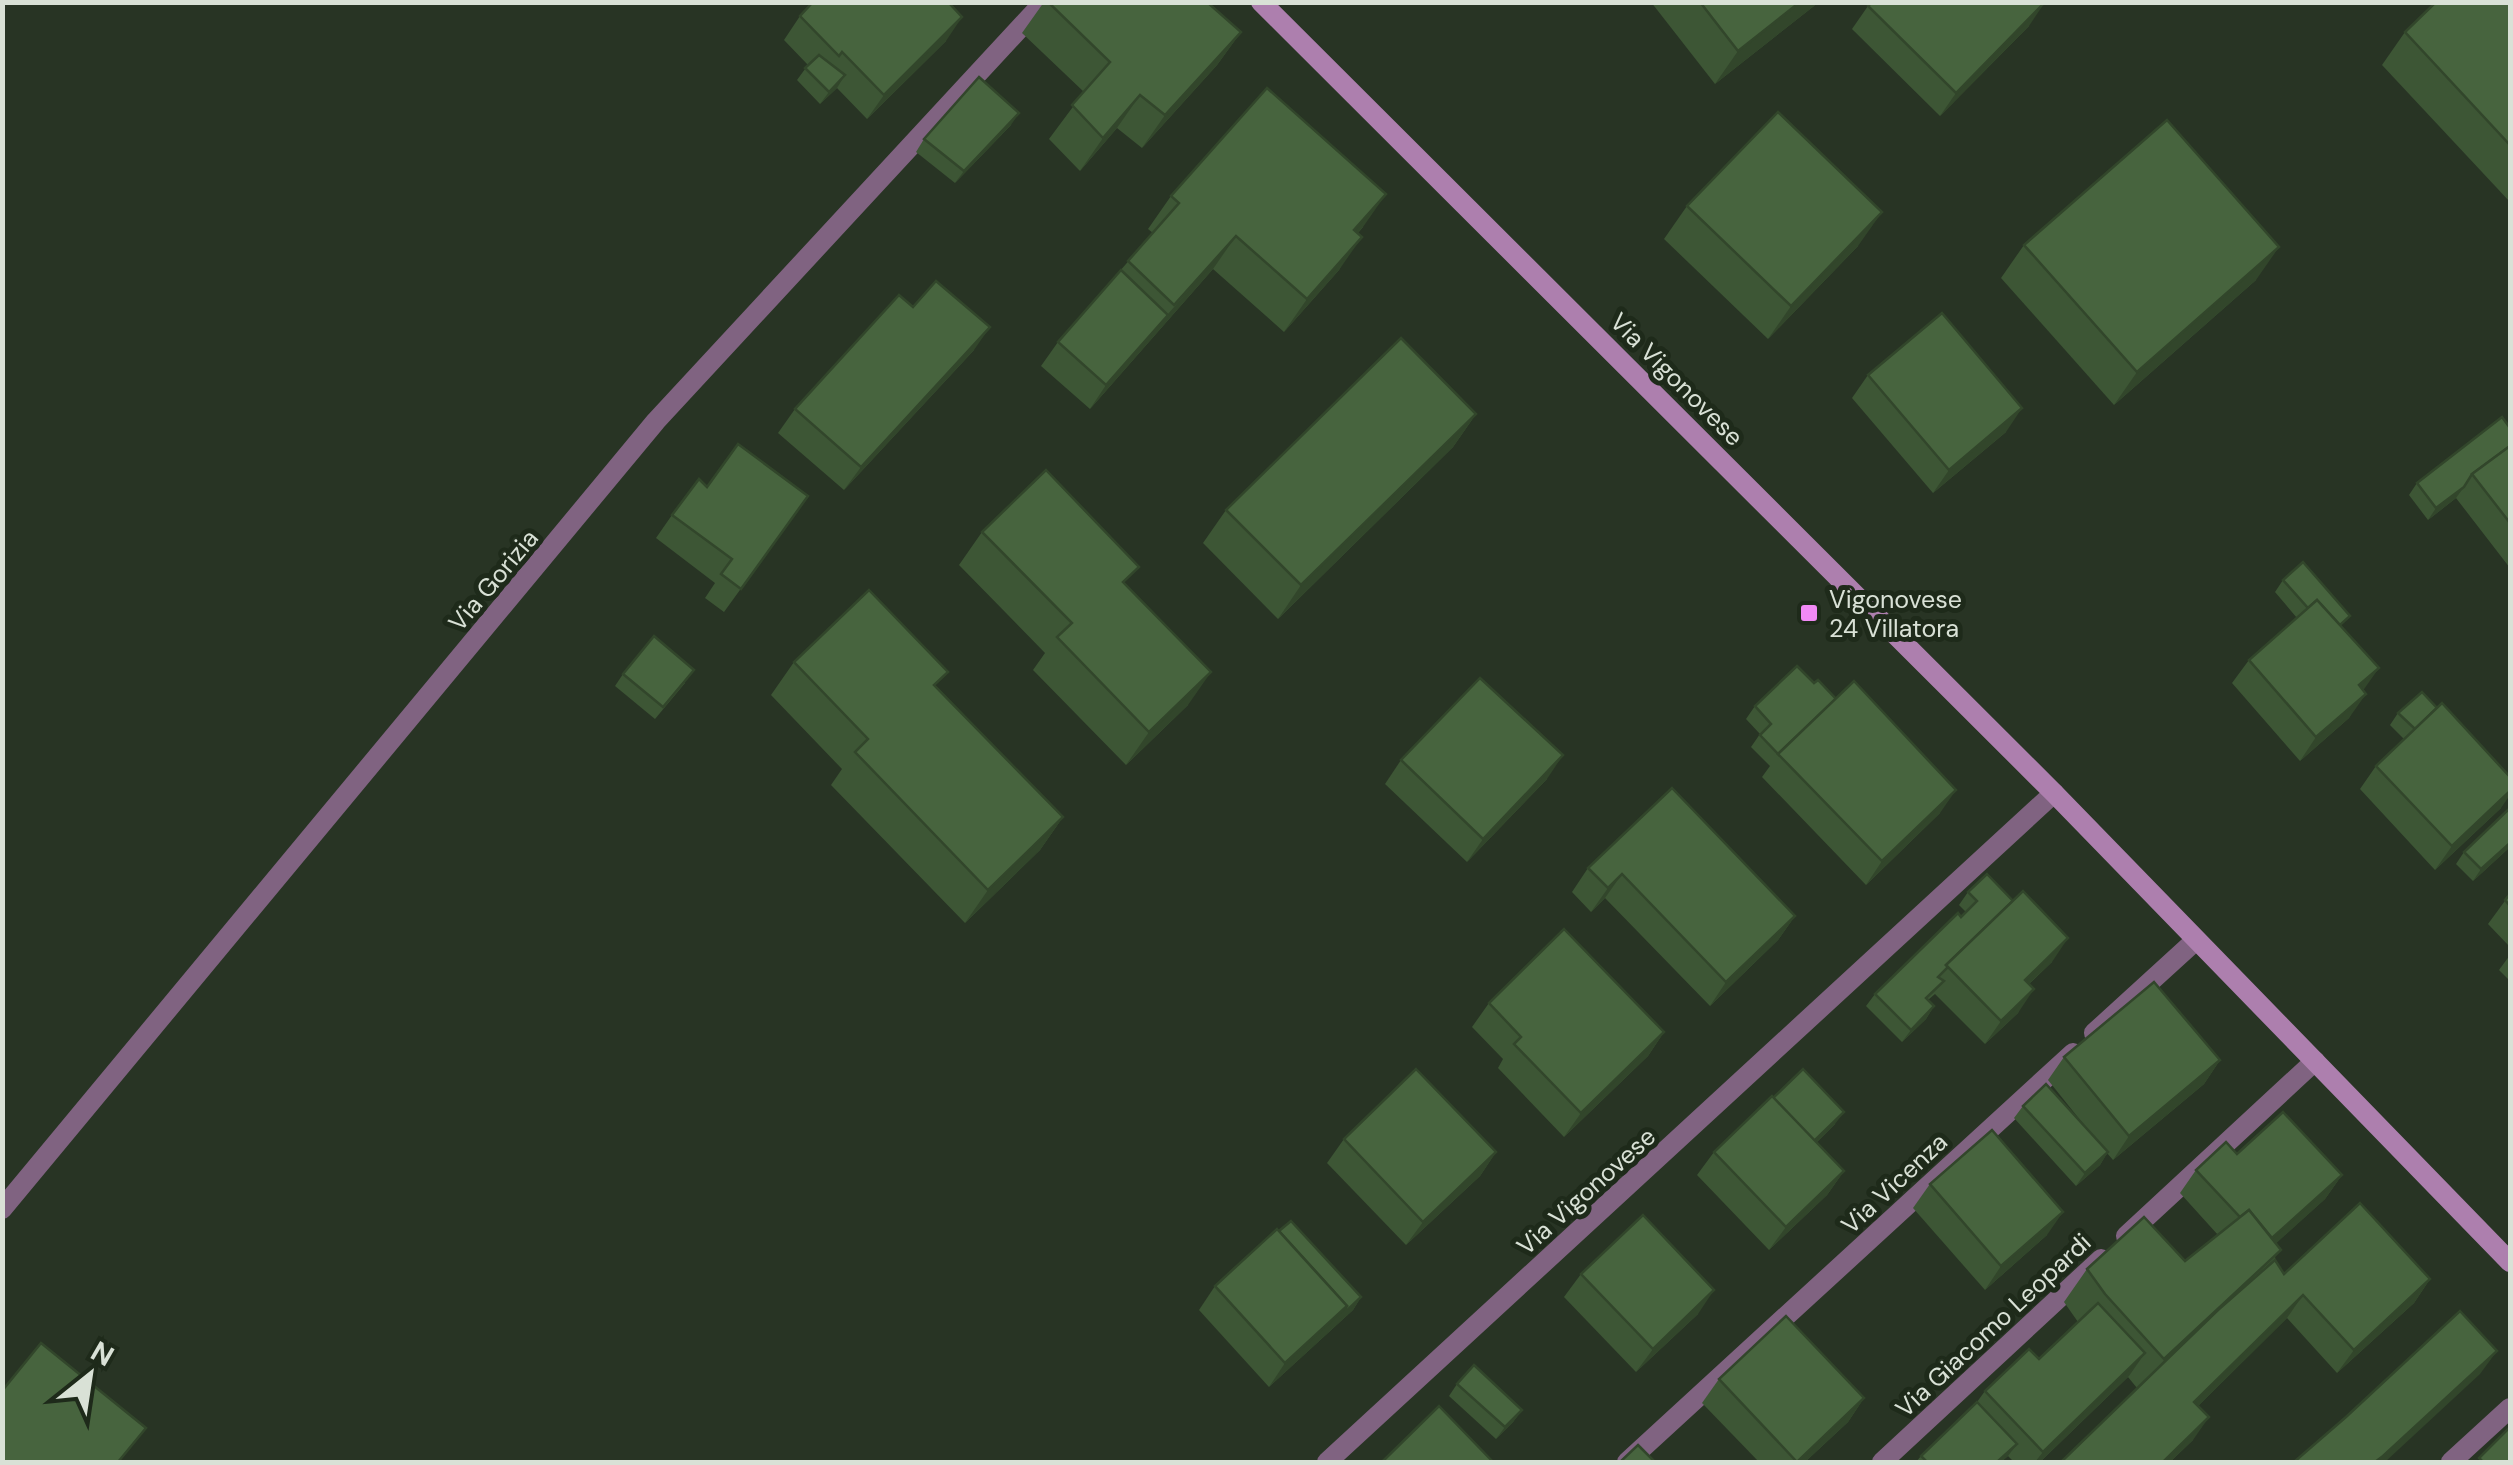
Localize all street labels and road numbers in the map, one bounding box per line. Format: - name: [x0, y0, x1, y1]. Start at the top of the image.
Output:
- street label: Via Vigonovese: [1603, 305, 1751, 453]
- street label: Via Gorizia: [441, 523, 546, 638]
- street label: Via Vigonovese: [1510, 1120, 1663, 1263]
- street label: Via Vicenza: [1834, 1126, 1954, 1241]
- street label: Via Giacomo Leopardi: [1889, 1226, 2098, 1425]

